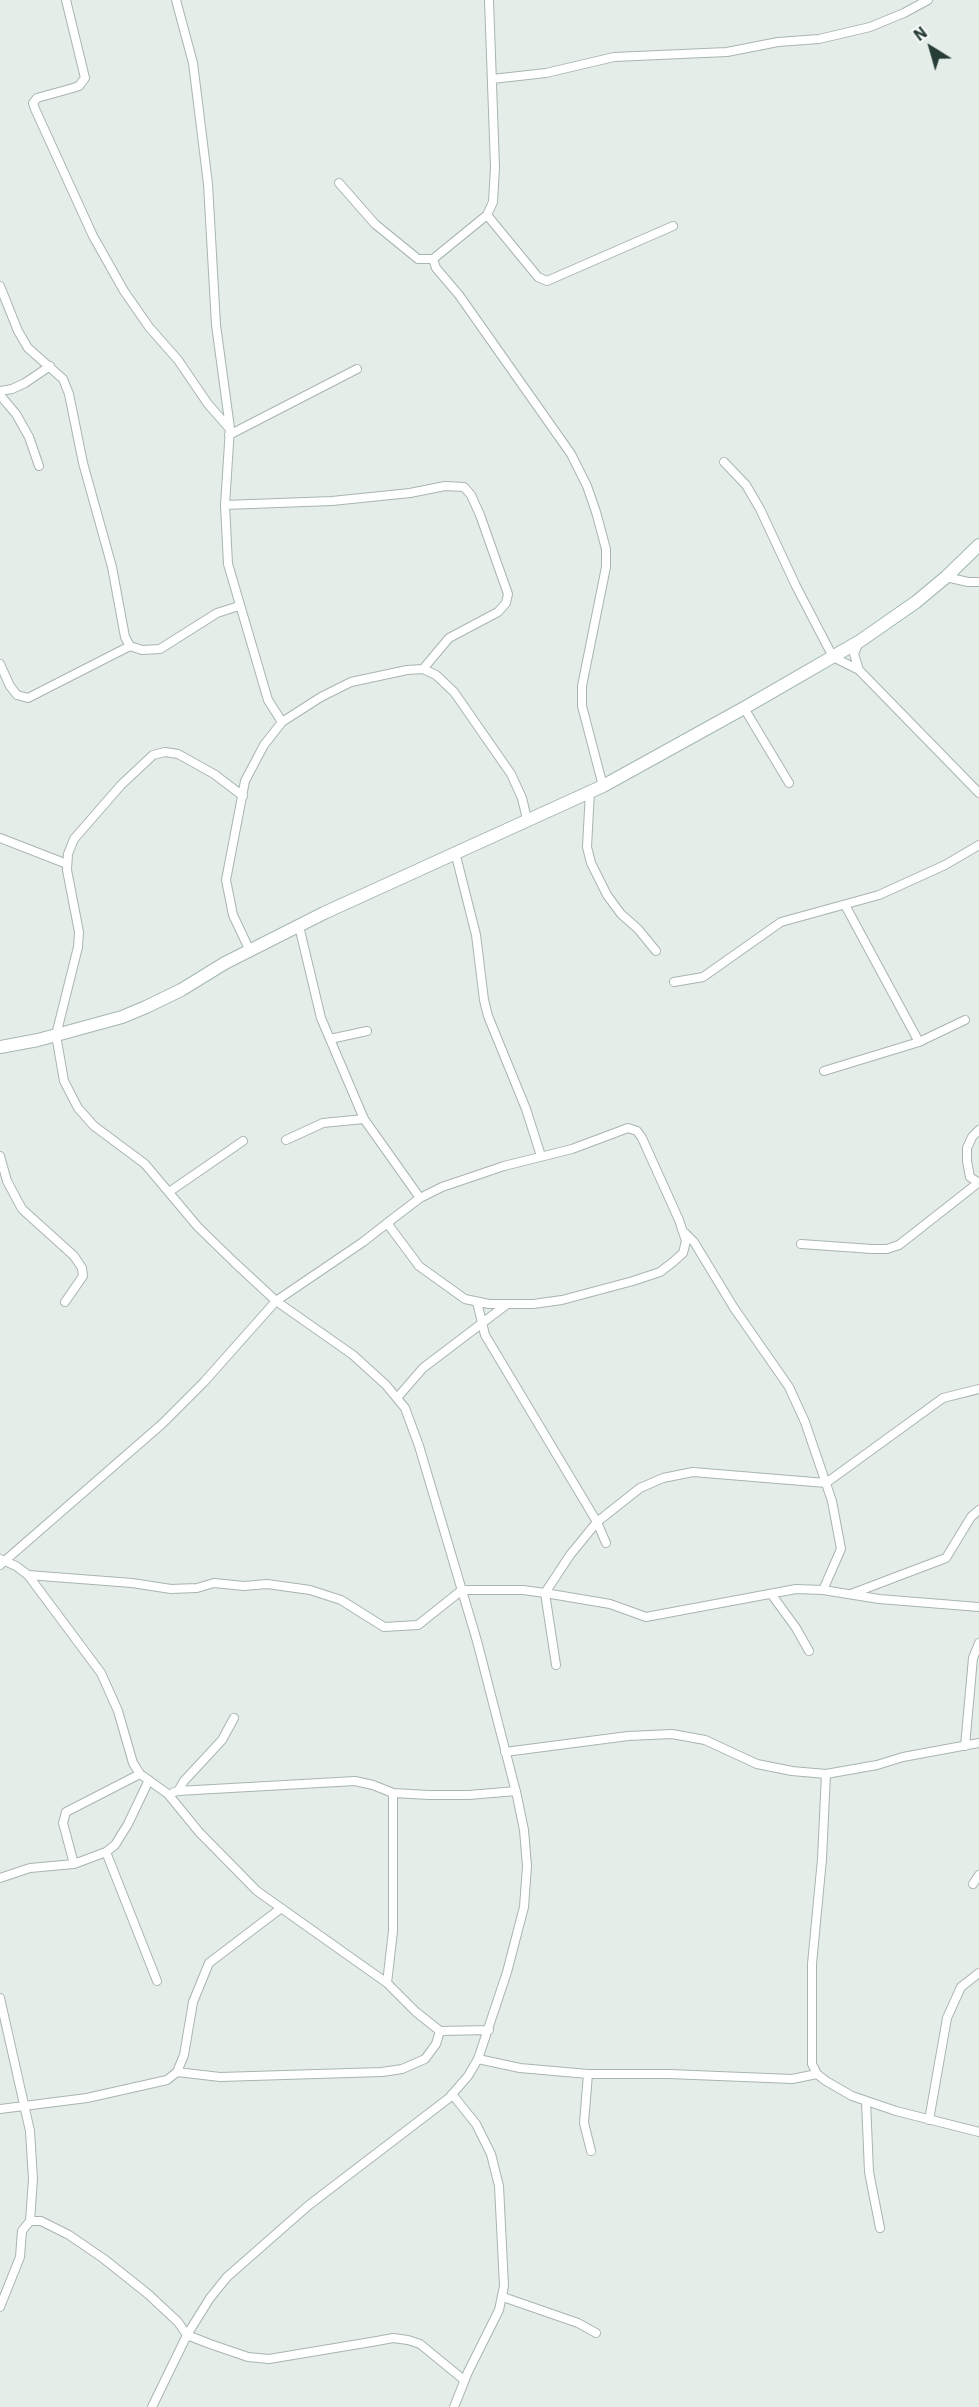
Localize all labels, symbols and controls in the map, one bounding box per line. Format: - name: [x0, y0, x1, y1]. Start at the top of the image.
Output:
- north arrow: [901, 18, 961, 78]
- text: N: [910, 22, 931, 45]

